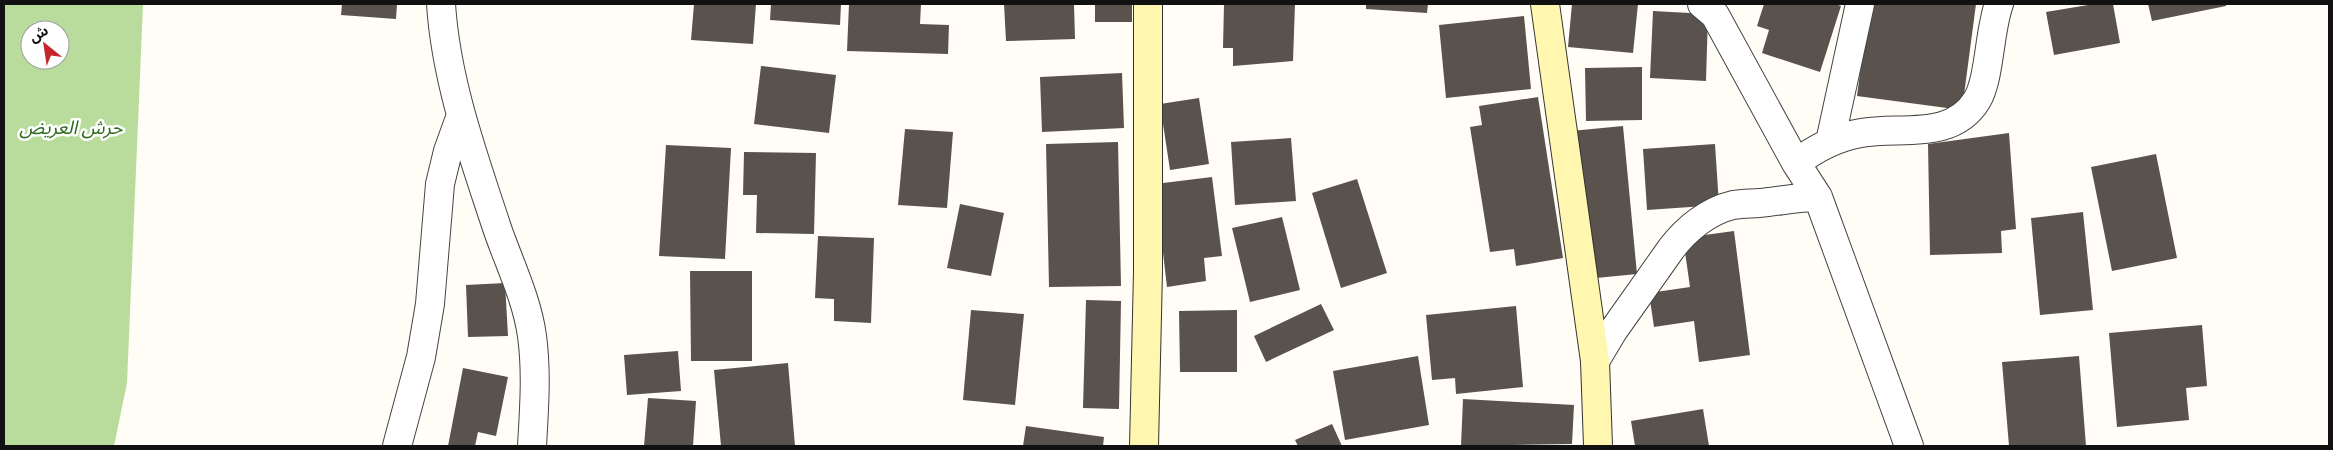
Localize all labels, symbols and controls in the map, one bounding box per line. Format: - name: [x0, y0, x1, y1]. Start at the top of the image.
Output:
- north arrow: [20, 20, 70, 70]
- text: ش: [25, 20, 52, 48]
- park label: حرش العريض: [19, 114, 123, 143]

